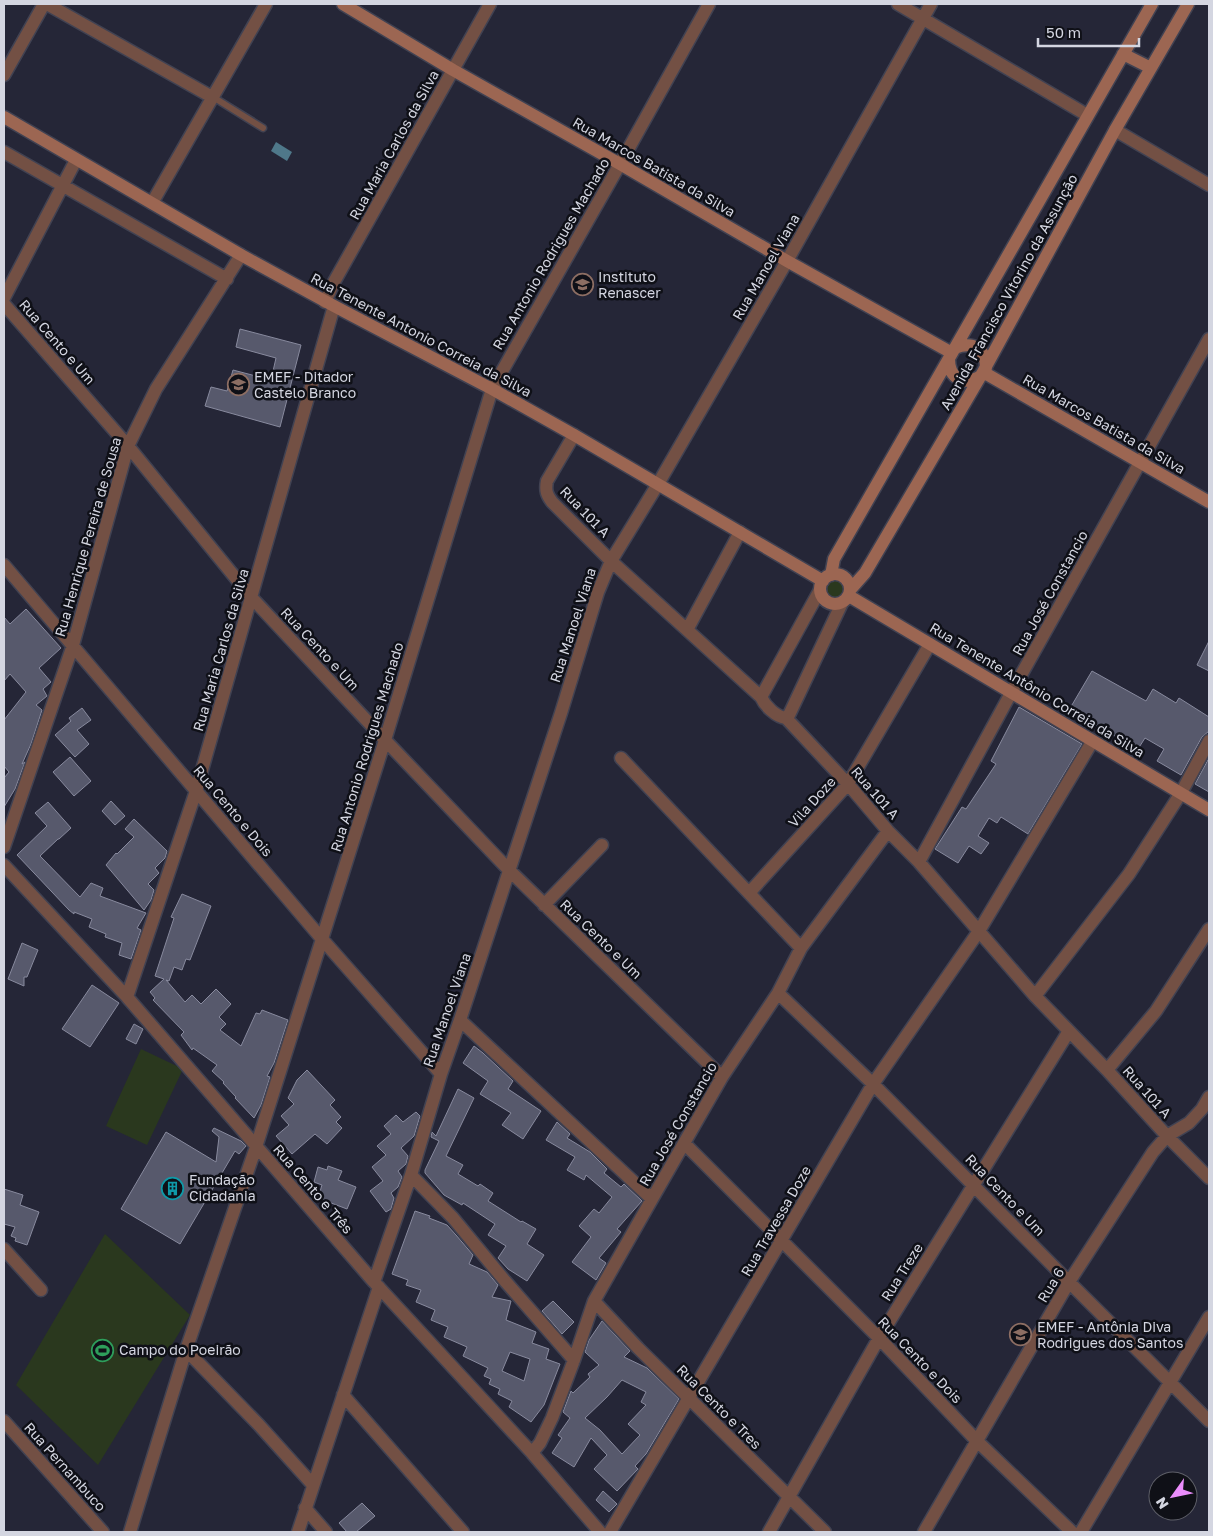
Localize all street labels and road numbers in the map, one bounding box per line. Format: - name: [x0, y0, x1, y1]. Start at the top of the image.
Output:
- street label: Rua Maria Carlos da Silva: [345, 67, 442, 223]
- street label: Rua Marcos Batista da Silva: [570, 113, 738, 220]
- street label: Rua Antonio Rodrigues Machado: [489, 155, 612, 352]
- street label: Avenida Francisco Vitorino da Assunção: [936, 171, 1081, 413]
- street label: Rua Manoel Viana: [728, 211, 803, 323]
- street label: Rua Tenente Antonio Correia da Silva: [308, 269, 534, 400]
- street label: Rua Cento e Um: [16, 296, 99, 388]
- street label: Rua Marcos Batista da Silva: [1020, 370, 1188, 477]
- street label: Rua Henrique Pereira de Sousa: [51, 435, 124, 639]
- street label: Rua 101 A: [557, 483, 614, 541]
- street label: Rua José Constancio: [1008, 527, 1091, 658]
- street label: Rua Manoel Viana: [546, 565, 599, 684]
- street label: Rua Maria Carlos da Silva: [189, 567, 252, 733]
- street label: Rua Cento e Um: [278, 604, 363, 694]
- street label: Rua Tenente Antônio Correia da Silva: [927, 619, 1148, 761]
- street label: Rua Antonio Rodrigues Machado: [327, 640, 407, 854]
- street label: Rua Cento e Dois: [190, 762, 276, 860]
- street label: Rua 101 A: [848, 763, 903, 823]
- street label: Vila Doze: [784, 773, 839, 831]
- street label: Rua Cento e Um: [557, 895, 646, 982]
- street label: Rua Manoel Viana: [419, 950, 474, 1069]
- street label: Rua José Constancio: [635, 1059, 720, 1189]
- street label: Rua 101 A: [1120, 1062, 1176, 1122]
- street label: Rua Cento e Três: [270, 1141, 357, 1237]
- street label: Rua Cento e Um: [962, 1150, 1049, 1239]
- street label: Rua Travessa Doze: [737, 1162, 814, 1279]
- street label: Rua Treze: [877, 1240, 926, 1304]
- street label: Rua 6: [1034, 1264, 1068, 1305]
- street label: Rua Cento e Dois: [875, 1313, 966, 1406]
- street label: Rua Cento e Tres: [674, 1361, 765, 1452]
- street label: Rua Pernambuco: [21, 1419, 110, 1515]

